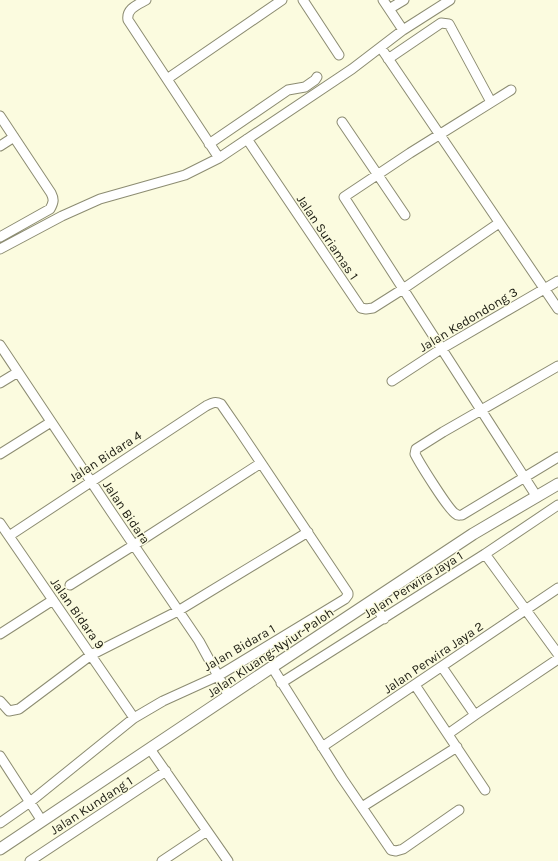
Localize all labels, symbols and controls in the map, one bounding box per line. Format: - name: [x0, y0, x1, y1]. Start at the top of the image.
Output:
- street label: Jalan Suriamas 1: [294, 192, 362, 283]
- street label: Jalan Kedondong 3: [416, 284, 520, 355]
- street label: Jalan Bidara 4: [66, 427, 144, 485]
- street label: Jalan Bidara: [100, 478, 153, 547]
- street label: Jalan Perwira Jaya 1: [361, 548, 466, 621]
- street label: Jalan Bidara 9: [48, 575, 108, 652]
- street label: Jalan Kluang-Nyiur-Paloh: [204, 604, 336, 700]
- street label: Jalan Perwira Jaya 2: [381, 618, 486, 696]
- street label: Jalan Bidara 1: [201, 621, 278, 674]
- street label: Jalan Kundang 1: [47, 773, 135, 838]

